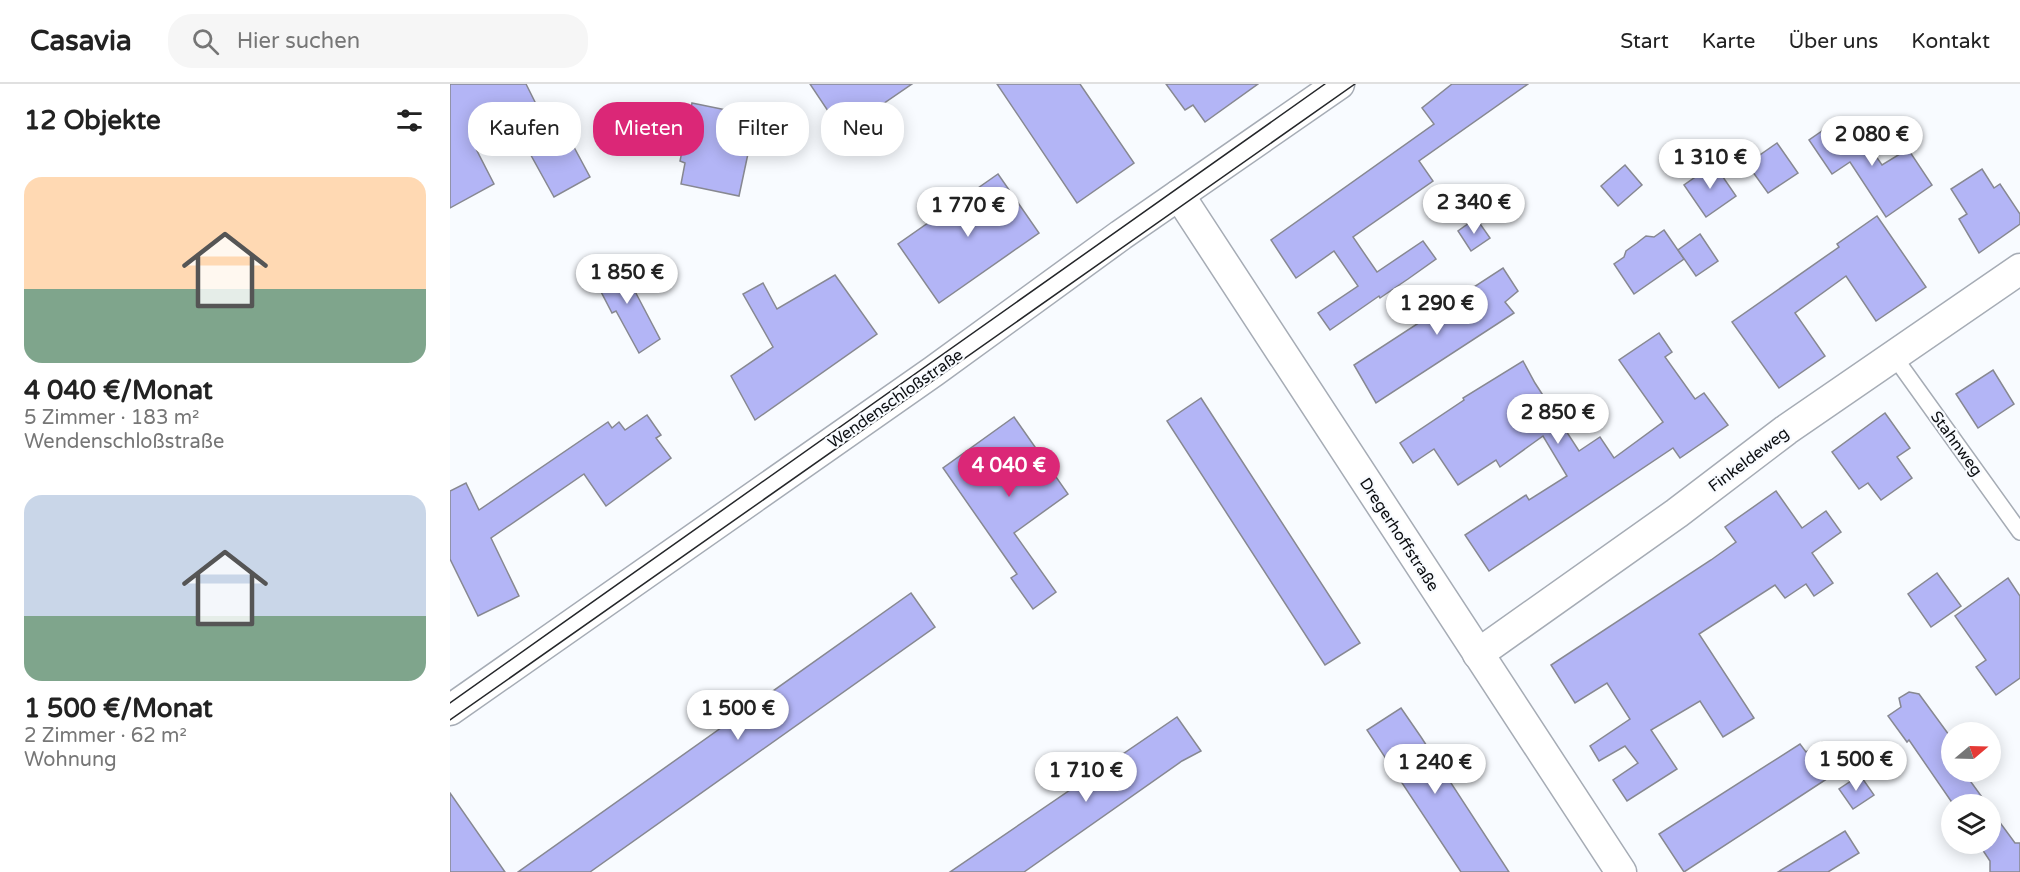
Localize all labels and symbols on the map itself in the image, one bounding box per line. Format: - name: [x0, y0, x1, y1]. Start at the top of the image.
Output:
- pin: 2 080 €: [1817, 116, 1927, 167]
- pin: 1 310 €: [1655, 139, 1765, 190]
- pin: 2 340 €: [1419, 184, 1529, 235]
- pin: 1 770 €: [913, 187, 1023, 238]
- pin: 1 850 €: [572, 254, 682, 305]
- pin: 1 290 €: [1382, 285, 1492, 336]
- street label: Wendenschloßstraße: [824, 345, 967, 453]
- pin: 2 850 €: [1503, 394, 1613, 445]
- street label: Stahnweg: [1926, 407, 1987, 480]
- street label: Finkeldeweg: [1704, 423, 1793, 497]
- pin: 4 040 €: [954, 447, 1064, 498]
- street label: Dregerhoffstraße: [1355, 474, 1443, 595]
- pin: 1 500 €: [683, 690, 793, 741]
- north arrow: [1941, 722, 2001, 782]
- pin: 1 500 €: [1801, 741, 1911, 792]
- pin: 1 240 €: [1380, 744, 1490, 795]
- pin: 1 710 €: [1031, 752, 1141, 803]

